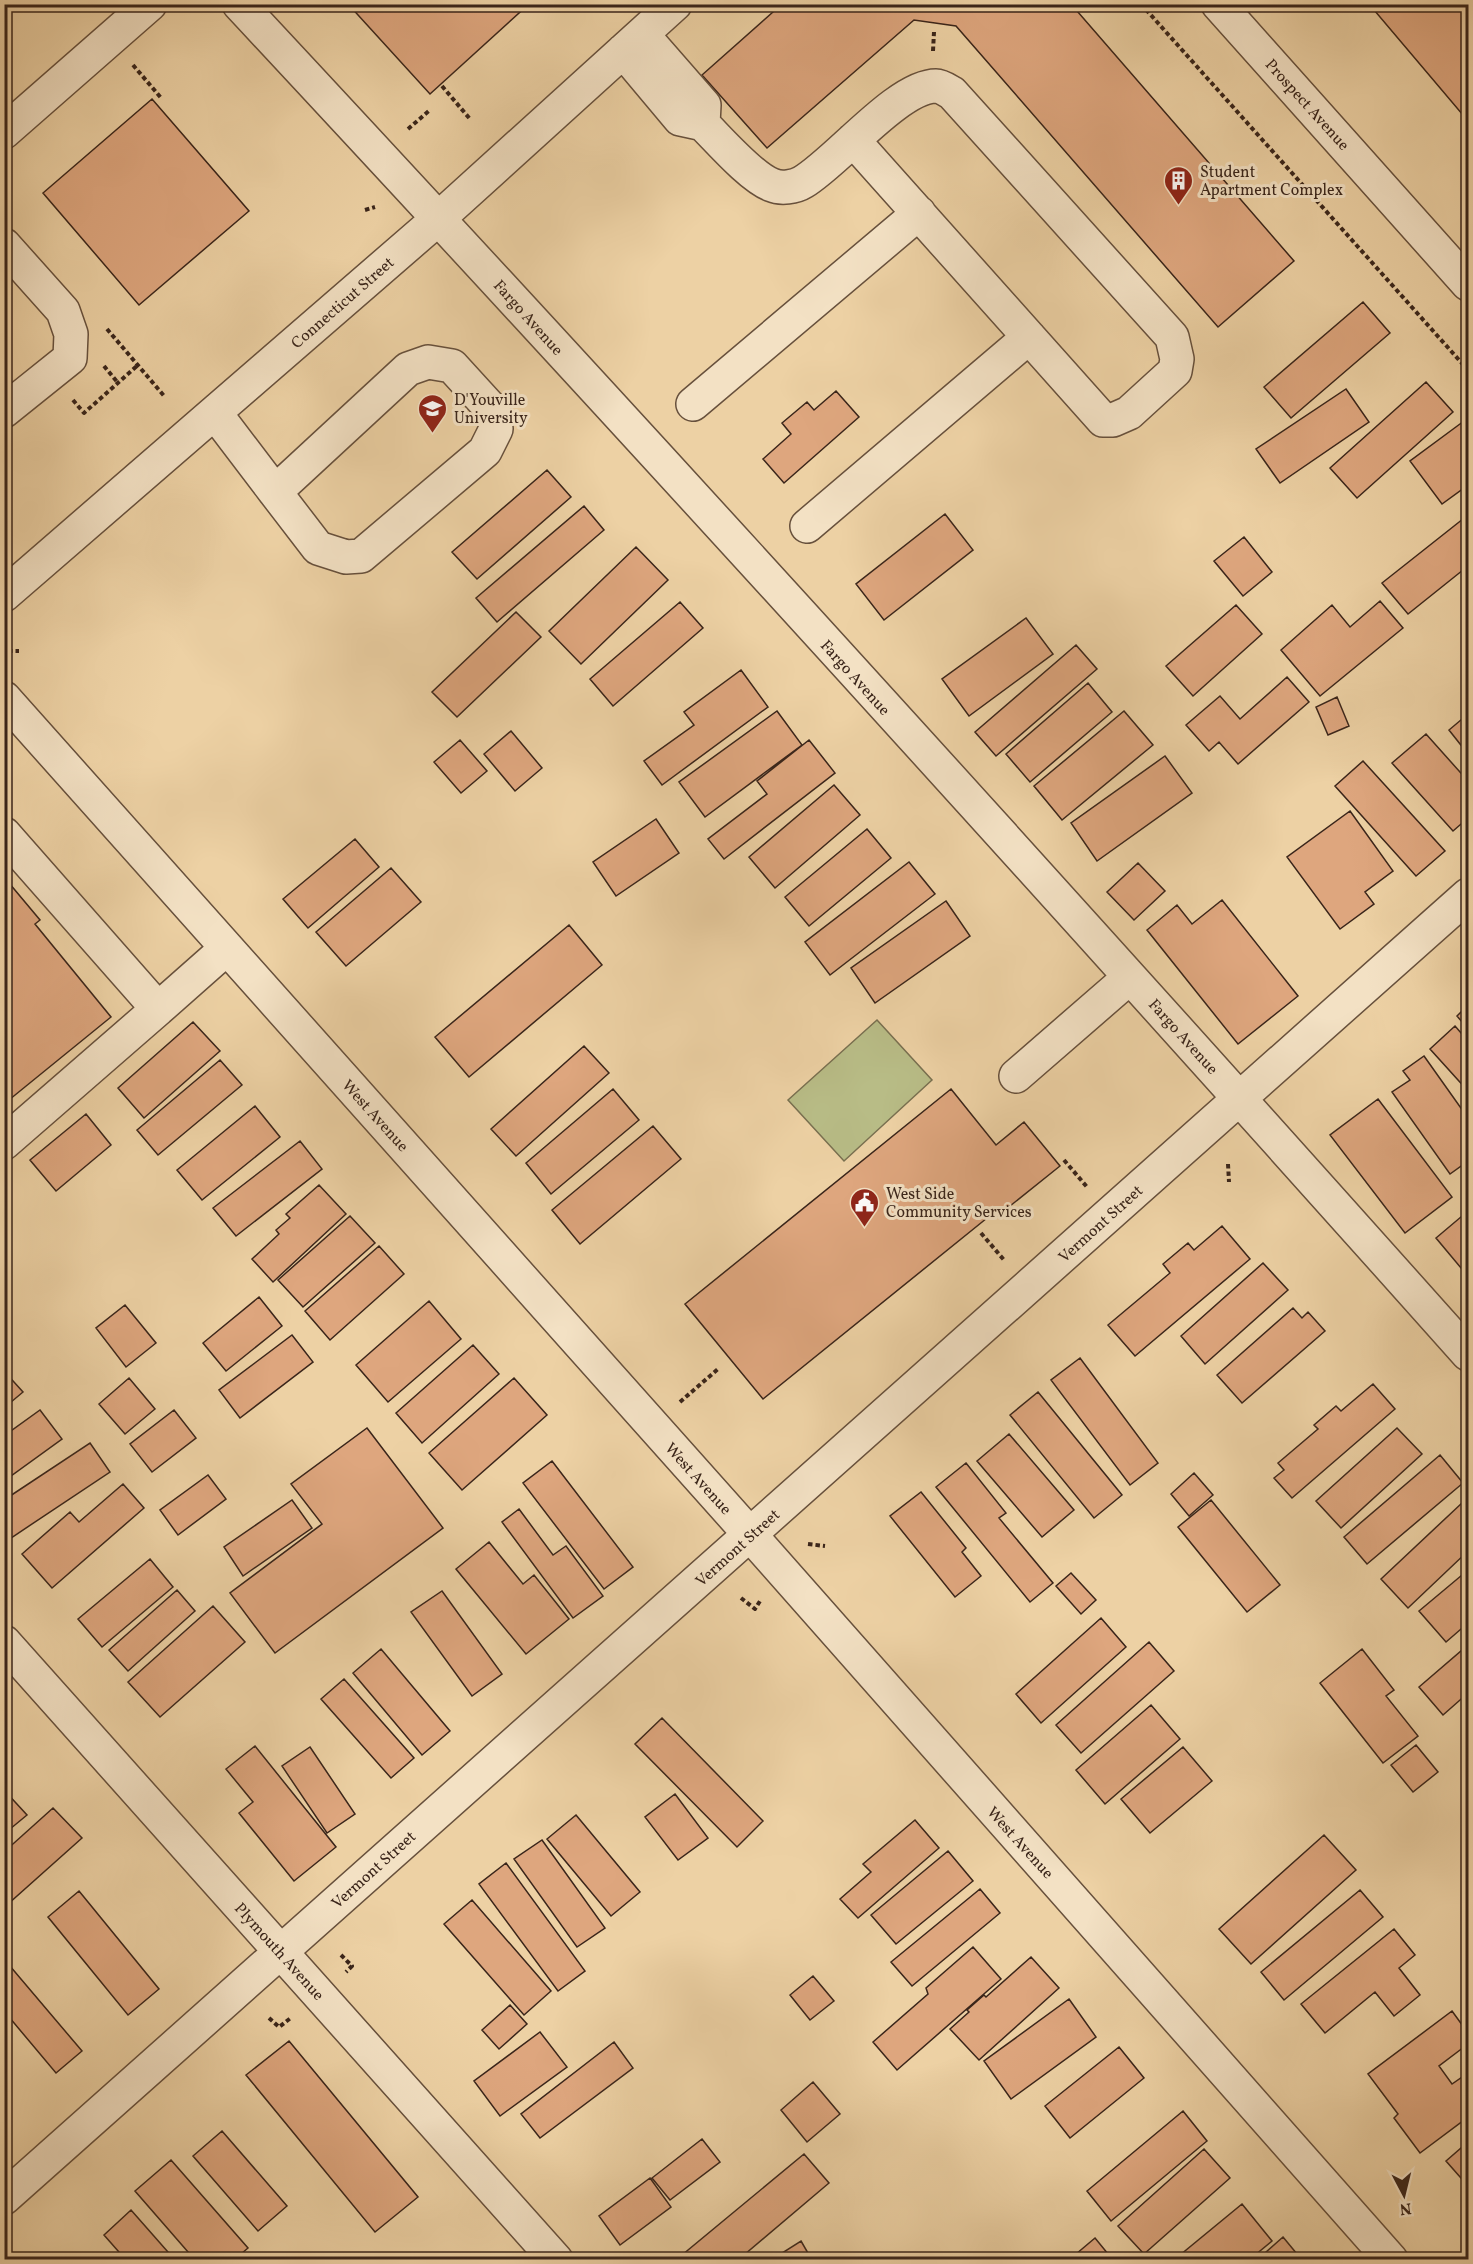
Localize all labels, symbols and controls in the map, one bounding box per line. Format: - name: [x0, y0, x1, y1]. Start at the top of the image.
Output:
- street label: Prospect Avenue: [1259, 55, 1354, 156]
- place label: Student Apartment Complex: [1200, 162, 1343, 202]
- building icon: Student Apartment Complex: [1163, 164, 1195, 206]
- street label: Connecticut Street: [287, 252, 400, 355]
- street label: Fargo Avenue: [488, 276, 567, 361]
- place label: D'Youville University: [454, 390, 528, 430]
- school or university icon: D'Youville University: [417, 392, 449, 434]
- street label: Fargo Avenue: [815, 636, 894, 721]
- street label: Fargo Avenue: [1143, 995, 1222, 1080]
- street label: West Avenue: [336, 1075, 413, 1157]
- street label: Vermont Street: [1054, 1180, 1149, 1268]
- place label: West Side Community Services: [886, 1184, 1032, 1224]
- public building icon: West Side Community Services: [849, 1186, 881, 1228]
- street label: West Avenue: [659, 1438, 736, 1520]
- street label: Vermont Street: [691, 1504, 786, 1592]
- street label: West Avenue: [981, 1802, 1058, 1884]
- street label: Vermont Street: [327, 1826, 422, 1914]
- street label: Plymouth Avenue: [228, 1898, 329, 2006]
- north arrow: [1374, 2165, 1434, 2225]
- text: N: [1398, 2196, 1413, 2220]

